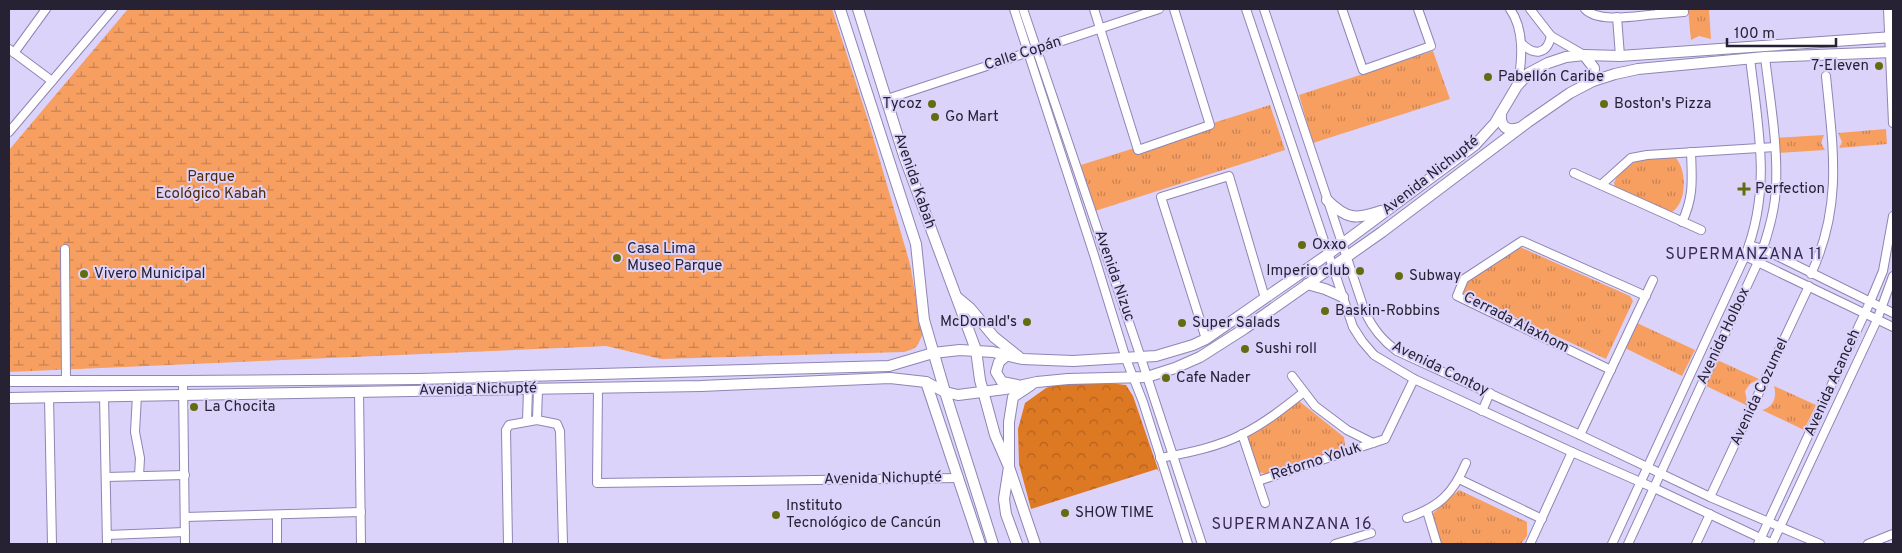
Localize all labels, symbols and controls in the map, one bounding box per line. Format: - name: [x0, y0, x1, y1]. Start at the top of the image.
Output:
- scale bar: [1727, 15, 1836, 47]
- text: 100 m: [1734, 25, 1775, 44]
- street label: Calle Copán: [982, 33, 1064, 75]
- place label: 7-Eleven: [1811, 57, 1869, 76]
- marker: 7-Eleven: [1873, 60, 1885, 72]
- place label: Pabellón Caribe: [1498, 68, 1604, 87]
- marker: Pabellón Caribe: [1482, 71, 1494, 83]
- place label: Tycoz: [883, 95, 922, 114]
- place label: Boston's Pizza: [1614, 95, 1711, 114]
- marker: Tycoz: [926, 98, 938, 110]
- marker: Boston's Pizza: [1598, 98, 1610, 110]
- place label: Go Mart: [945, 108, 999, 127]
- marker: Go Mart: [929, 111, 941, 123]
- street label: Avenida Kabah: [889, 131, 939, 231]
- street label: Avenida Nichupté: [1379, 132, 1483, 220]
- park label: Parque Ecológico Kabah: [155, 168, 267, 204]
- place label: Perfection: [1755, 180, 1825, 199]
- marker: Perfection: [1737, 182, 1751, 196]
- street label: Avenida Nizuc: [1090, 228, 1138, 324]
- place label: Oxxo: [1312, 236, 1346, 255]
- marker: Oxxo: [1296, 239, 1308, 251]
- place label: Casa Lima Museo Parque: [627, 240, 722, 276]
- district label: SUPERMANZANA 11: [1665, 245, 1823, 265]
- marker: Casa Lima Museo Parque: [611, 252, 623, 264]
- place label: Imperio club: [1266, 262, 1350, 281]
- place label: Vivero Municipal: [94, 265, 205, 284]
- marker: Imperio club: [1354, 265, 1366, 277]
- place label: Subway: [1409, 267, 1461, 286]
- marker: Vivero Municipal: [78, 268, 90, 280]
- marker: Subway: [1393, 270, 1405, 282]
- street label: Avenida Holbox: [1693, 284, 1755, 387]
- street label: Cerrada Alaxhom: [1460, 288, 1572, 358]
- place label: Baskin-Robbins: [1335, 302, 1440, 321]
- marker: Baskin-Robbins: [1319, 305, 1331, 317]
- place label: McDonald's: [940, 313, 1017, 332]
- place label: Super Salads: [1192, 314, 1280, 333]
- marker: McDonald's: [1021, 316, 1033, 328]
- marker: Super Salads: [1176, 317, 1188, 329]
- street label: Avenida Acanceh: [1801, 327, 1865, 439]
- street label: Avenida Cozumel: [1727, 335, 1793, 449]
- street label: Avenida Contoy: [1388, 337, 1492, 401]
- place label: Sushi roll: [1255, 340, 1317, 359]
- marker: Sushi roll: [1239, 343, 1251, 355]
- place label: Cafe Nader: [1176, 369, 1251, 388]
- marker: Cafe Nader: [1160, 372, 1172, 384]
- street label: Avenida Nichupté: [419, 379, 537, 401]
- place label: La Chocita: [204, 398, 276, 417]
- marker: La Chocita: [188, 401, 200, 413]
- street label: Retorno Yoluk: [1268, 438, 1364, 486]
- street label: Avenida Nichupté: [824, 468, 942, 490]
- place label: Instituto Tecnológico de Cancún: [786, 497, 941, 533]
- place label: SHOW TIME: [1075, 504, 1154, 523]
- marker: SHOW TIME: [1059, 507, 1071, 519]
- marker: Instituto Tecnológico de Cancún: [770, 509, 782, 521]
- district label: SUPERMANZANA 16: [1211, 515, 1373, 535]

